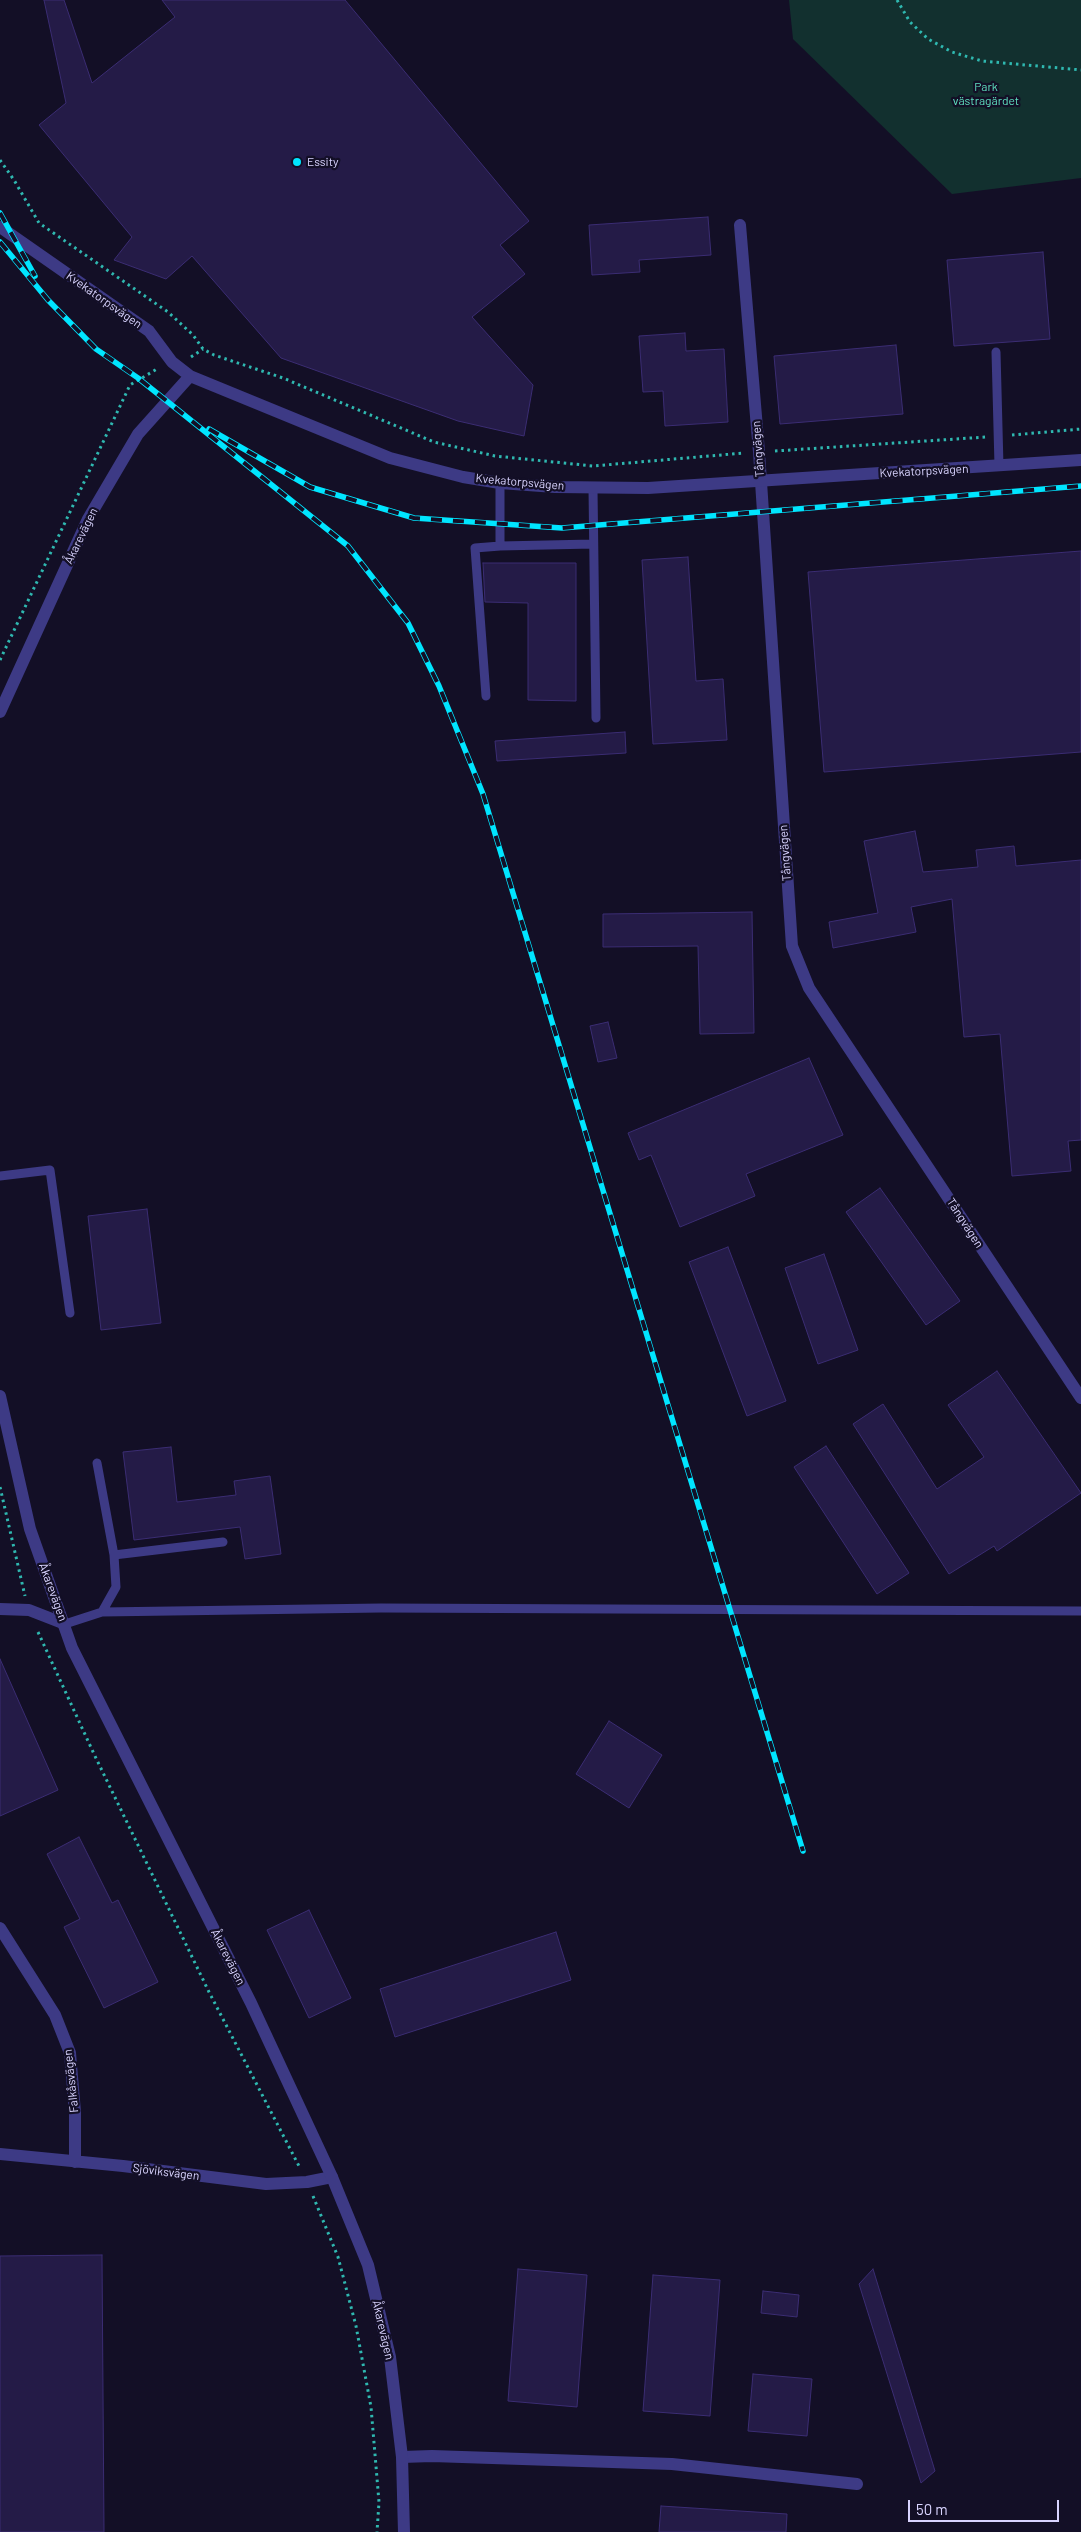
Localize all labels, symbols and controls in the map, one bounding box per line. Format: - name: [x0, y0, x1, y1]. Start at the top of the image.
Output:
- park label: Park västragärdet: [953, 80, 1019, 108]
- place label: Essity: [307, 155, 339, 169]
- marker: Essity: [291, 156, 303, 168]
- street label: Kvekatorpsvägen: [63, 269, 145, 331]
- street label: Tångvägen: [749, 420, 767, 478]
- street label: Kvekatorpsvägen: [879, 461, 969, 481]
- street label: Kvekatorpsvägen: [475, 471, 565, 493]
- street label: Åkarevägen: [61, 506, 101, 566]
- street label: Tångvägen: [776, 824, 794, 882]
- street label: Tångvägen: [944, 1195, 986, 1251]
- street label: Åkarevägen: [36, 1561, 70, 1623]
- street label: Åkarevägen: [208, 1927, 248, 1987]
- street label: Falkåsvägen: [61, 2049, 81, 2113]
- street label: Sjöviksvägen: [132, 2161, 200, 2183]
- street label: Åkarevägen: [369, 2299, 397, 2361]
- scale bar: [911, 2490, 1062, 2522]
- text: 50 m: [916, 2500, 948, 2518]

